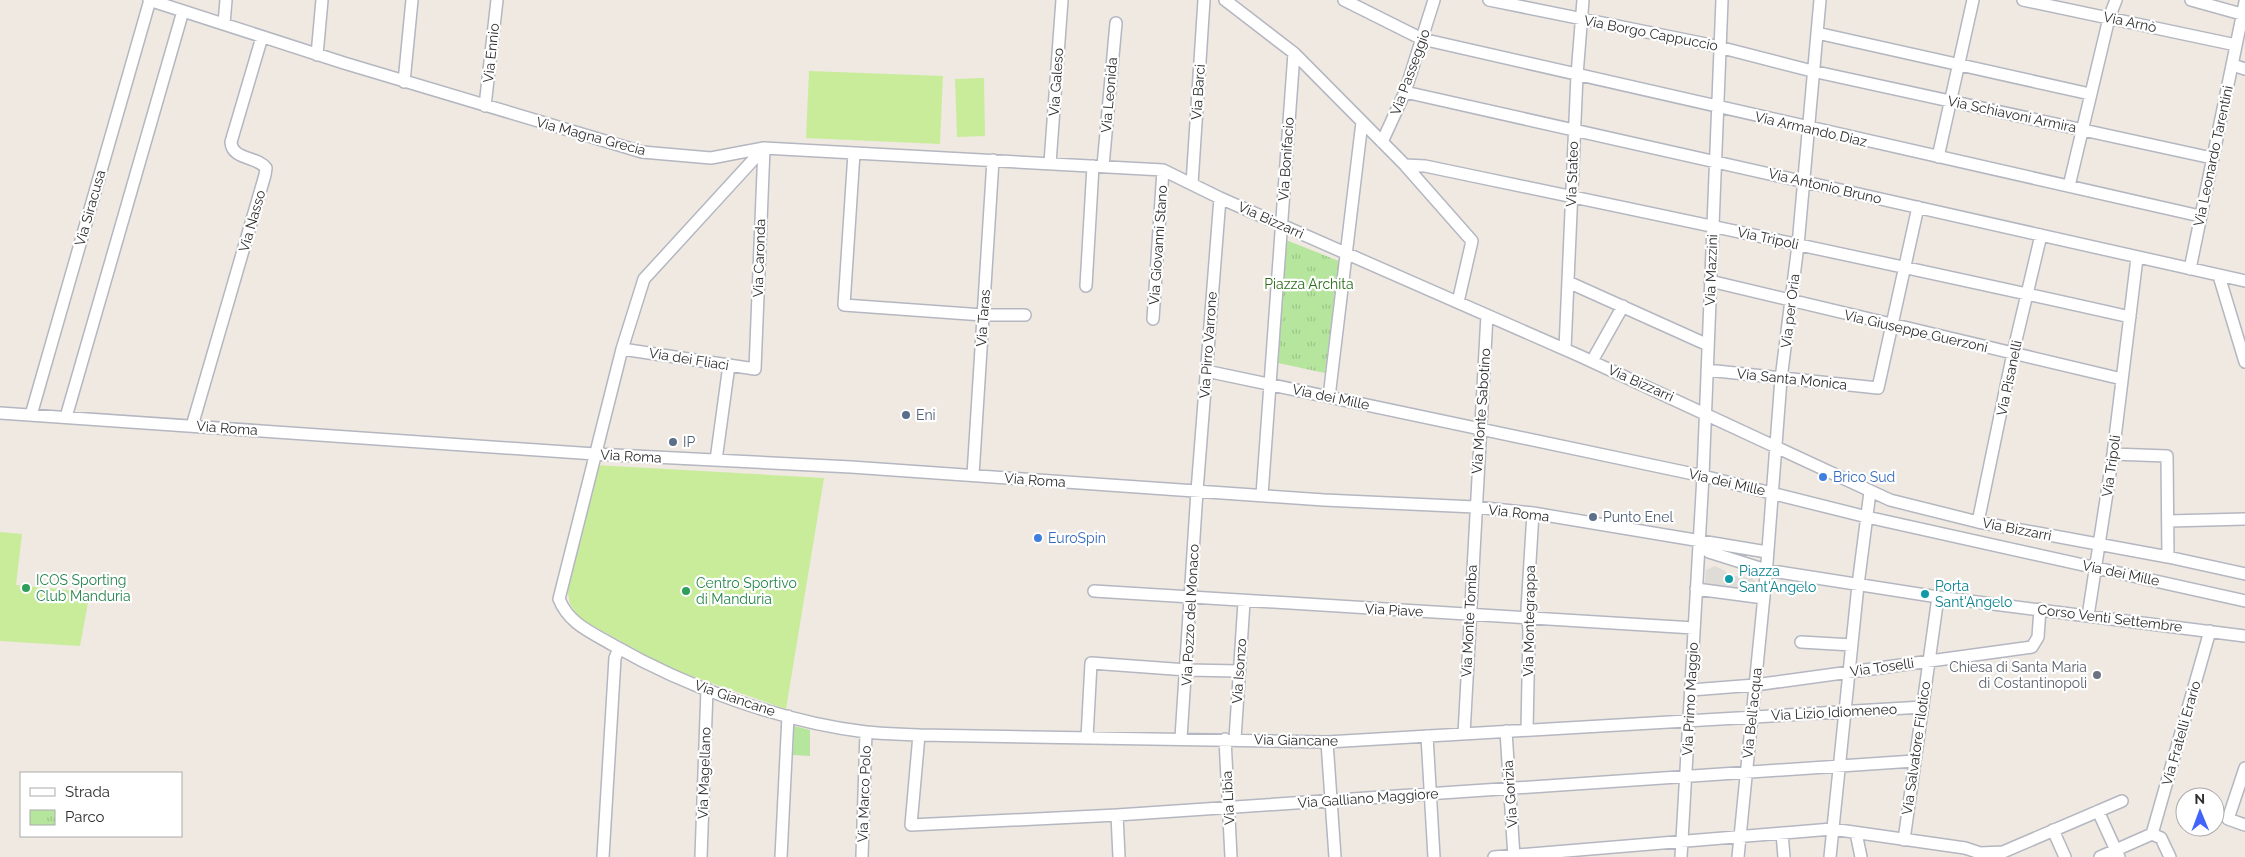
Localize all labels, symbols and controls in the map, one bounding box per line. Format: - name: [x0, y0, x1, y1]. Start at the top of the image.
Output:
- street label: Via Arnò: [2102, 9, 2158, 35]
- street label: Via Borgo Cappuccio: [1583, 12, 1719, 54]
- street label: Via Ennio: [480, 22, 502, 84]
- street label: Via Passeggio: [1387, 27, 1433, 117]
- street label: Via Galeso: [1046, 47, 1066, 117]
- street label: Via Leonida: [1098, 57, 1120, 133]
- street label: Via Barci: [1188, 63, 1208, 121]
- street label: Via Leonardo Tarentini: [2190, 84, 2236, 228]
- street label: Via Schiavoni Armira: [1946, 93, 2078, 135]
- street label: Via Armando Diaz: [1753, 108, 1869, 150]
- street label: Via Magna Grecia: [534, 114, 648, 158]
- street label: Via Bonifacio: [1275, 117, 1297, 201]
- street label: Via Stateo: [1563, 141, 1581, 207]
- street label: Via Antonio Bruno: [1767, 165, 1883, 207]
- street label: Via Siracusa: [72, 168, 108, 248]
- street label: Via Giovanni Stano: [1146, 185, 1170, 305]
- street label: Via Nasso: [235, 188, 269, 254]
- street label: Via Bizzarri: [1236, 198, 1306, 242]
- street label: Via Caronda: [750, 218, 768, 298]
- street label: Via Tripoli: [1736, 224, 1800, 252]
- street label: Via Mazzini: [1702, 234, 1720, 306]
- street label: Via per Oria: [1777, 273, 1803, 349]
- park label: Piazza Archita: [1264, 276, 1354, 292]
- street label: Via Taras: [973, 289, 993, 347]
- street label: Via Pirro Varrone: [1196, 291, 1220, 399]
- street label: Via Giuseppe Guerzoni: [1843, 307, 1989, 355]
- street label: Via Pisanelli: [1993, 339, 2025, 417]
- street label: Via dei Fliaci: [648, 345, 730, 373]
- street label: Via Monte Sabotino: [1469, 348, 1493, 474]
- street label: Via Bizzarri: [1606, 361, 1676, 405]
- street label: Via Santa Monica: [1736, 365, 1848, 393]
- street label: Via dei Mille: [1291, 381, 1371, 413]
- place label: Eni: [916, 407, 936, 423]
- marker: Eni: [900, 409, 912, 421]
- street label: Via Roma: [196, 418, 258, 438]
- place label: IP: [683, 434, 695, 450]
- street label: Via Tripoli: [2099, 434, 2123, 498]
- marker: IP: [667, 436, 679, 448]
- street label: Via Roma: [600, 446, 662, 466]
- street label: Via dei Mille: [1687, 465, 1767, 499]
- place label: Brico Sud: [1833, 469, 1895, 485]
- street label: Via Roma: [1004, 470, 1066, 490]
- marker: Brico Sud: [1817, 471, 1829, 483]
- street label: Via Roma: [1488, 501, 1550, 525]
- place label: Punto Enel: [1603, 509, 1673, 525]
- marker: Punto Enel: [1587, 511, 1599, 523]
- street label: Via Bizzarri: [1981, 514, 2053, 544]
- place label: EuroSpin: [1048, 530, 1106, 546]
- marker: EuroSpin: [1032, 532, 1044, 544]
- street label: Via Pozzo del Monaco: [1178, 544, 1202, 686]
- street label: Via dei Mille: [2081, 557, 2161, 589]
- place label: Piazza Sant'Angelo: [1739, 563, 1816, 595]
- street label: Via Monte Tomba: [1458, 564, 1480, 678]
- street label: Via Montegrappa: [1520, 565, 1538, 677]
- place label: ICOS Sporting Club Manduria: [36, 572, 131, 604]
- marker: Piazza Sant'Angelo: [1723, 573, 1735, 585]
- place label: Centro Sportivo di Manduria: [696, 575, 797, 607]
- place label: Porta Sant'Angelo: [1935, 578, 2012, 610]
- marker: ICOS Sporting Club Manduria: [20, 582, 32, 594]
- marker: Centro Sportivo di Manduria: [680, 585, 692, 597]
- marker: Porta Sant'Angelo: [1919, 588, 1931, 600]
- street label: Via Piave: [1364, 600, 1424, 620]
- street label: Corso Venti Settembre: [2037, 601, 2183, 635]
- street label: Via Isonzo: [1229, 638, 1249, 704]
- street label: Via Primo Maggio: [1679, 642, 1701, 756]
- street label: Via Toselli: [1849, 655, 1915, 679]
- place label: Chiesa di Santa Maria di Costantinopoli: [1949, 659, 2087, 691]
- street label: Via Bell'acqua: [1739, 667, 1765, 759]
- marker: Chiesa di Santa Maria di Costantinopoli: [2091, 669, 2103, 681]
- street label: Via Giancane: [693, 677, 777, 719]
- street label: Via Fratelli Erario: [2158, 679, 2204, 787]
- street label: Via Salvatore Filotico: [1899, 680, 1933, 816]
- street label: Via Lizio Idiomeneo: [1771, 701, 1897, 723]
- street label: Via Magellano: [694, 727, 714, 819]
- street label: Via Giancane: [1254, 731, 1338, 749]
- street label: Via Marco Polo: [854, 745, 874, 843]
- street label: Via Gorizia: [1500, 760, 1520, 828]
- street label: Via Libia: [1219, 770, 1237, 826]
- legend: [20, 772, 182, 837]
- text: Strada: [65, 783, 110, 801]
- street label: Via Galliano Maggiore: [1297, 785, 1439, 811]
- north arrow: [2175, 787, 2225, 837]
- text: N: [2194, 791, 2205, 807]
- text: Parco: [65, 808, 105, 826]

